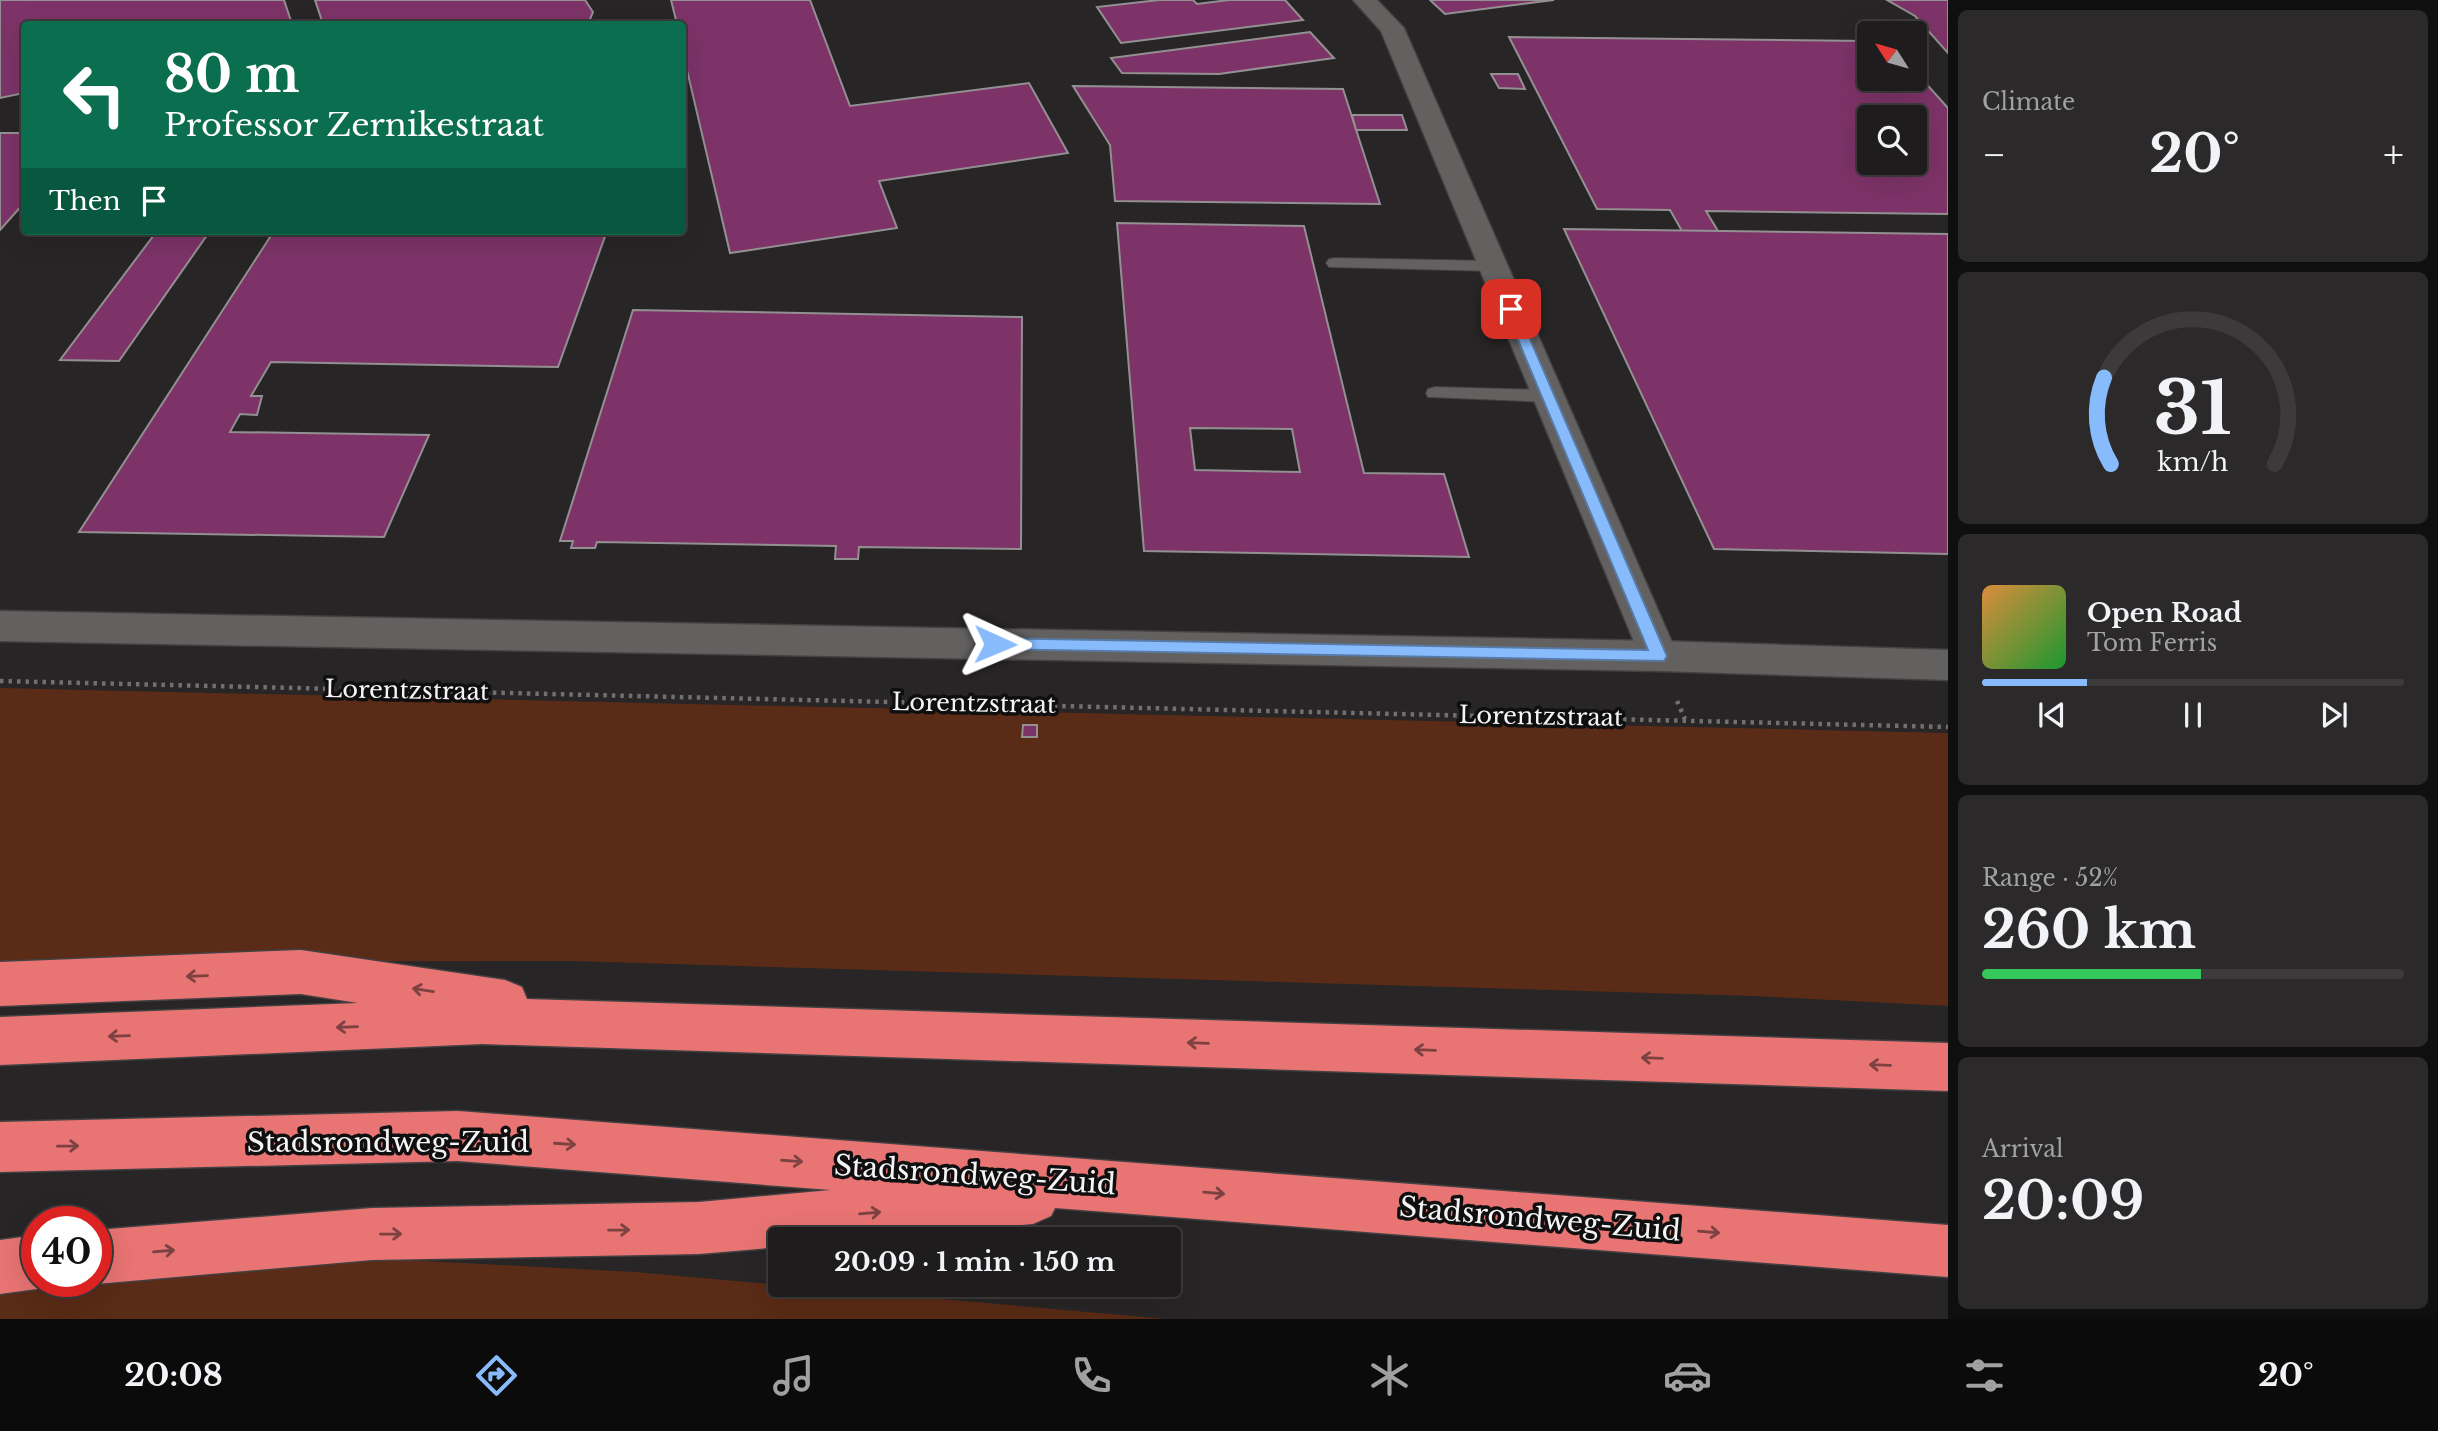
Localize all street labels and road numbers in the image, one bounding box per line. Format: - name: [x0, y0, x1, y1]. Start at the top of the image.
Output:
- street label: Lorentzstraat: [325, 674, 489, 706]
- street label: Lorentzstraat: [892, 687, 1056, 719]
- street label: Lorentzstraat: [1459, 700, 1623, 732]
- street label: Stadsrondweg-Zuid: [247, 1125, 529, 1160]
- street label: Stadsrondweg-Zuid: [833, 1148, 1117, 1202]
- street label: Stadsrondweg-Zuid: [1398, 1189, 1682, 1249]

